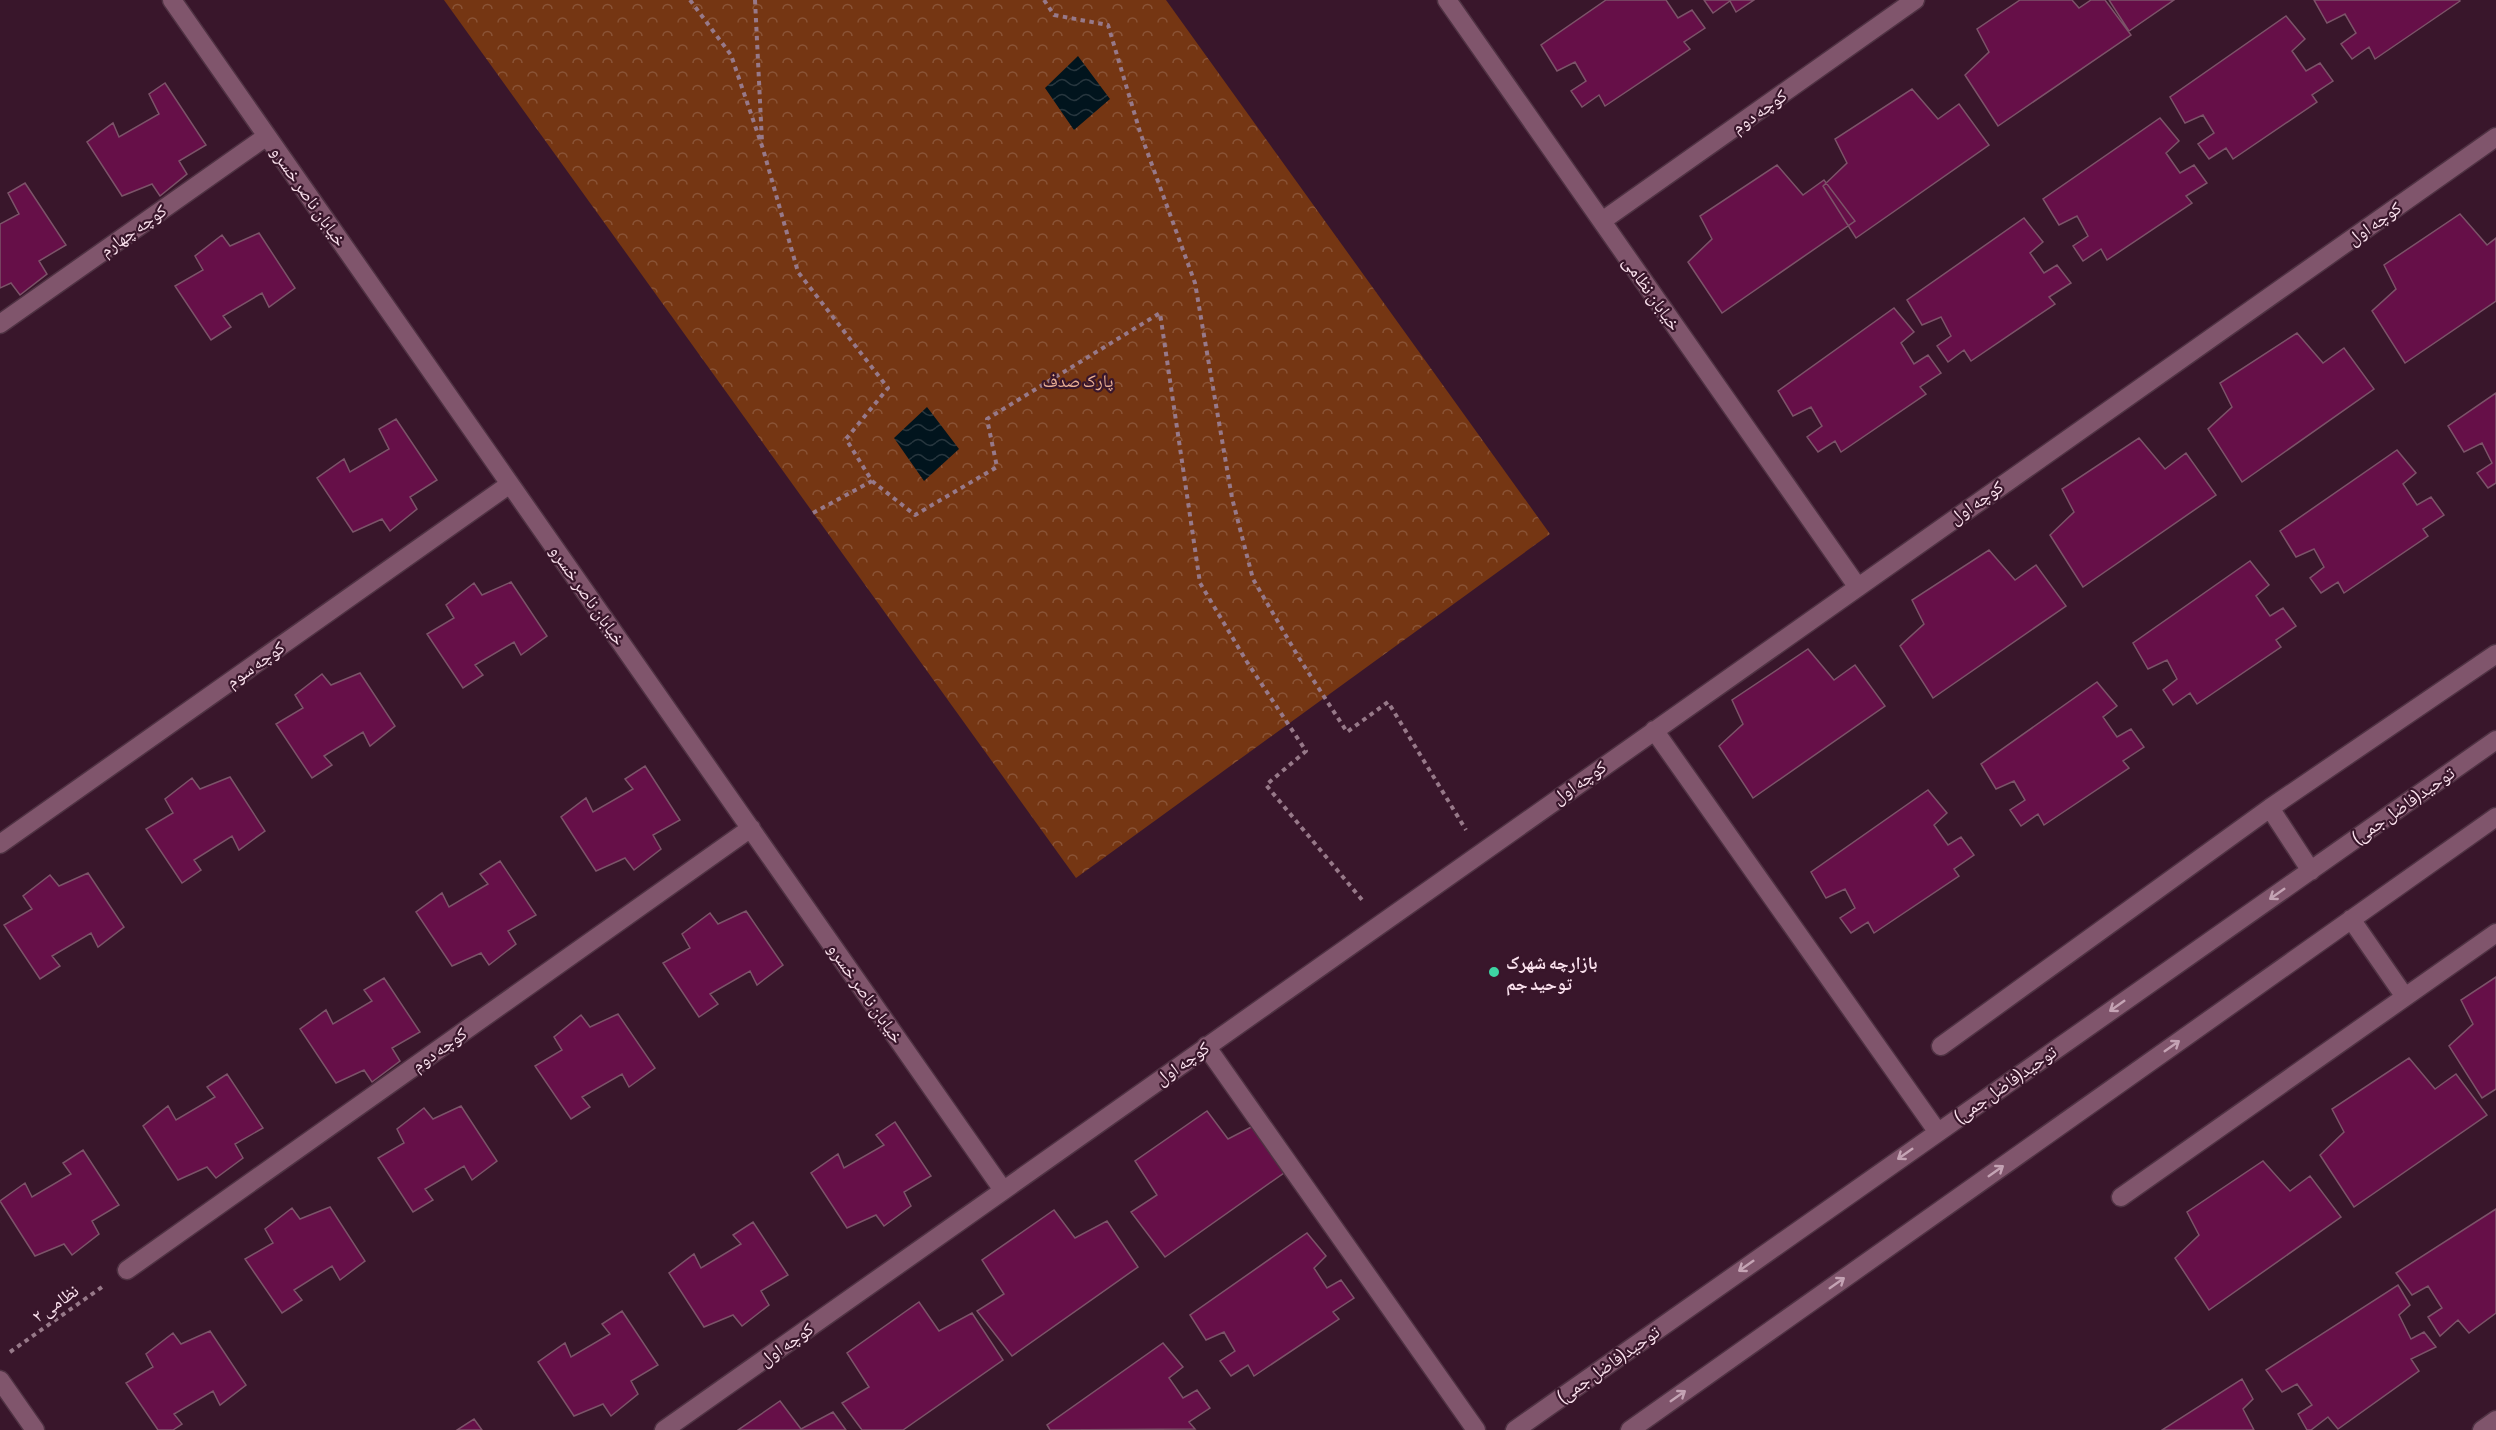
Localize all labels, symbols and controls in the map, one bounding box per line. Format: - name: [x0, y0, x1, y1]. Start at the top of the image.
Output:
- street label: کوچه دوم: [1727, 84, 1792, 139]
- street label: خیابان ناصر خسرو: [266, 142, 351, 251]
- street label: کوچه اول: [2343, 197, 2406, 250]
- street label: کوچه چهارم: [96, 199, 172, 262]
- street label: خیابان نظامی: [1618, 252, 1685, 335]
- park label: پارک صدف: [1042, 370, 1114, 392]
- street label: کوچه اول: [1945, 476, 2008, 529]
- street label: خیابان ناصر خسرو: [545, 541, 630, 650]
- street label: کوچه سوم: [222, 636, 290, 693]
- street label: کوچه اول: [1548, 756, 1611, 809]
- street label: توحید(فاضل جمی): [2348, 762, 2459, 849]
- one-way arrow: [2269, 888, 2285, 900]
- street label: خیابان ناصر خسرو: [823, 939, 908, 1048]
- place label: بازارچه شهرک توحید جم: [1506, 952, 1598, 996]
- marker: بازارچه شهرک توحید جم: [1487, 965, 1501, 979]
- one-way arrow: [2109, 1000, 2125, 1012]
- street label: کوچه دوم: [407, 1022, 472, 1077]
- street label: کوچه اول: [1151, 1037, 1214, 1090]
- one-way arrow: [2164, 1039, 2180, 1052]
- street label: توحید(فاضل جمی): [1950, 1041, 2061, 1128]
- one-way arrow: [1898, 1148, 1914, 1160]
- one-way arrow: [1988, 1164, 2004, 1177]
- one-way arrow: [1738, 1260, 1755, 1272]
- one-way arrow: [1828, 1277, 1845, 1289]
- street label: نظامی ۲: [28, 1279, 83, 1327]
- street label: کوچه اول: [755, 1318, 818, 1371]
- street label: توحید(فاضل جمی): [1553, 1321, 1664, 1408]
- one-way arrow: [1669, 1390, 1686, 1402]

